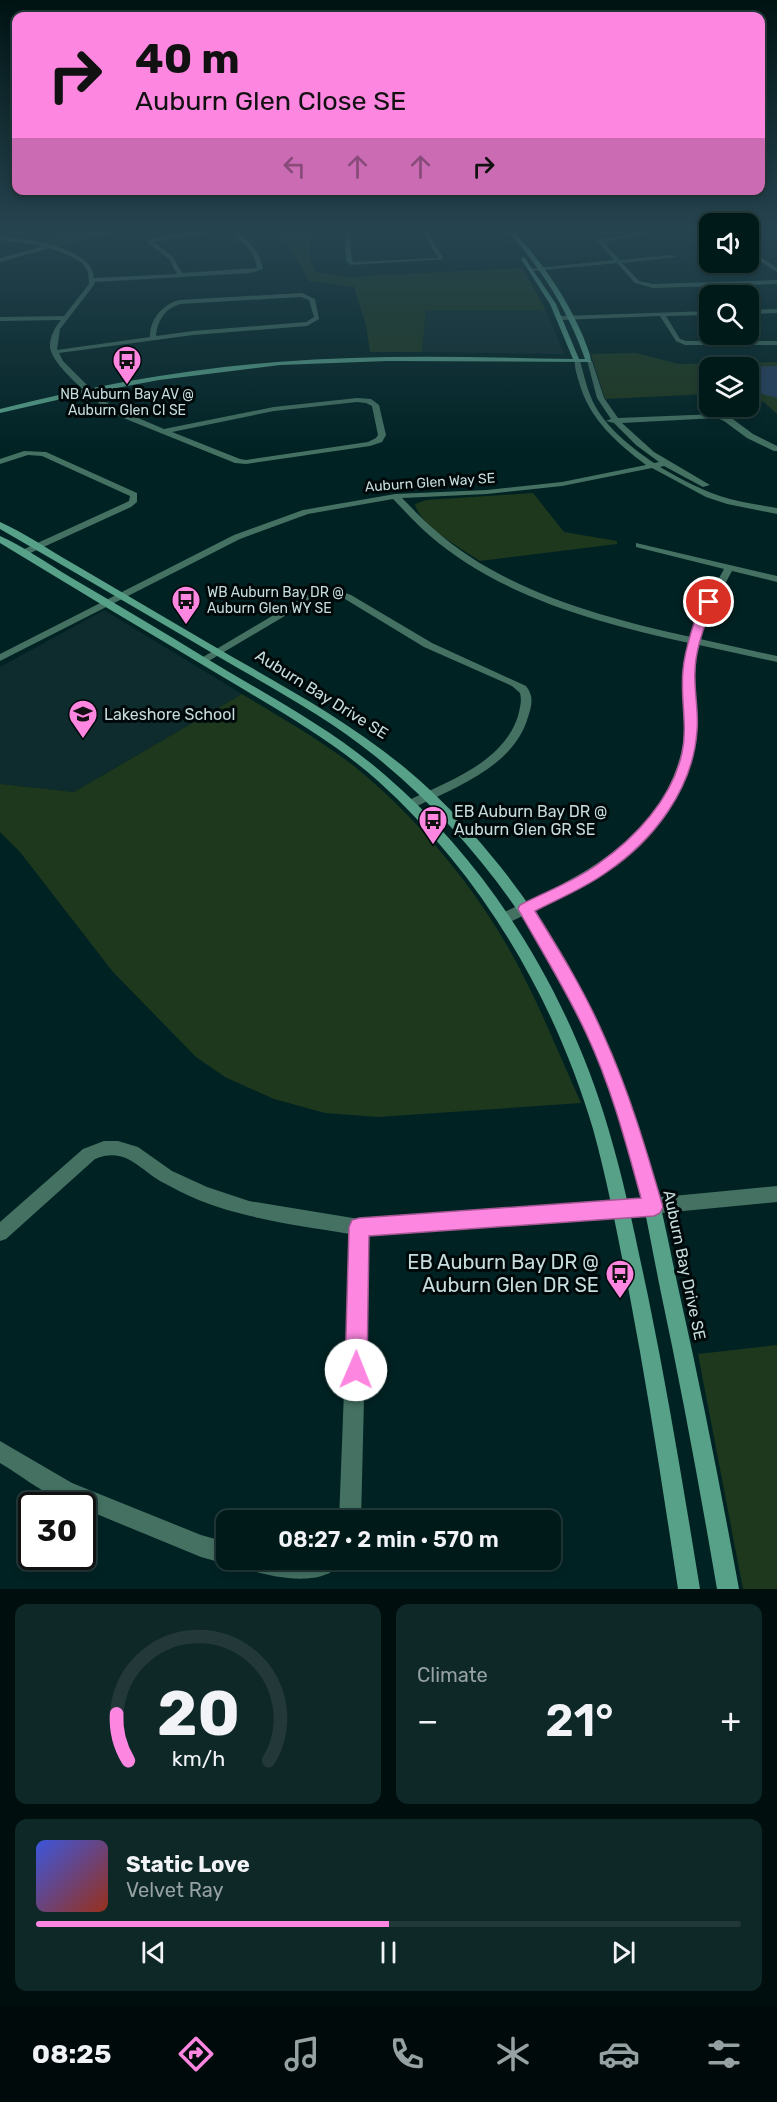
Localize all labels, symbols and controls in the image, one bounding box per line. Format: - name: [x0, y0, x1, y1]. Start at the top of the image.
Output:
- text: 40 m: [135, 34, 240, 84]
- icon: right: [36, 36, 114, 114]
- text: Auburn Glen Close SE: [135, 85, 406, 117]
- icon: left: [278, 150, 311, 183]
- icon: ahead: [341, 150, 374, 183]
- icon: ahead: [404, 150, 437, 183]
- icon: right: [467, 150, 500, 183]
- map controls: [699, 213, 759, 417]
- button: sound: [699, 213, 759, 273]
- button: search: [699, 285, 759, 345]
- bus stop icon: NB Auburn Bay AV @ Auburn Glen CI SE: [111, 344, 143, 386]
- button: layers: [699, 357, 759, 417]
- place label: NB Auburn Bay AV @ Auburn Glen CI SE: [60, 386, 194, 419]
- street label: Auburn Glen Way SE: [364, 469, 496, 496]
- pin: [683, 576, 734, 627]
- bus stop icon: WB Auburn Bay DR @ Auburn Glen WY SE: [170, 584, 202, 626]
- place label: WB Auburn Bay DR @ Auburn Glen WY SE: [207, 584, 344, 617]
- icon: arrive: [692, 585, 725, 618]
- street label: Auburn Bay Drive SE: [252, 646, 392, 743]
- school or university icon: Lakeshore School: [67, 698, 99, 740]
- place label: Lakeshore School: [104, 705, 235, 724]
- place label: EB Auburn Bay DR @ Auburn Glen GR SE: [454, 802, 607, 839]
- bus stop icon: EB Auburn Bay DR @ Auburn Glen GR SE: [417, 804, 449, 846]
- street label: Auburn Bay Drive SE: [659, 1188, 710, 1342]
- place label: EB Auburn Bay DR @ Auburn Glen DR SE: [407, 1250, 599, 1297]
- bus stop icon: EB Auburn Bay DR @ Auburn Glen DR SE: [604, 1258, 636, 1300]
- position arrow: [324, 1338, 388, 1402]
- speed limit sign: 30: [18, 1492, 96, 1570]
- text: 08:27 · 2 min · 570 m: [278, 1526, 499, 1553]
- text: Climate: [417, 1663, 488, 1687]
- text: 20: [157, 1677, 239, 1751]
- text: 21°: [545, 1694, 614, 1747]
- text: −: [417, 1701, 438, 1740]
- text: +: [720, 1701, 741, 1740]
- text: km/h: [171, 1746, 225, 1771]
- text: Static Love: [126, 1851, 250, 1878]
- text: Velvet Ray: [126, 1878, 224, 1902]
- icon: previous: [137, 1936, 170, 1969]
- icon: pause: [372, 1936, 405, 1969]
- icon: next: [607, 1936, 640, 1969]
- icon: directions: [175, 2033, 217, 2075]
- icon: music: [281, 2033, 323, 2075]
- icon: phone: [386, 2033, 428, 2075]
- icon: climate: [492, 2033, 534, 2075]
- icon: car: [598, 2033, 640, 2075]
- icon: filters: [703, 2033, 745, 2075]
- text: 08:25: [32, 2038, 111, 2070]

